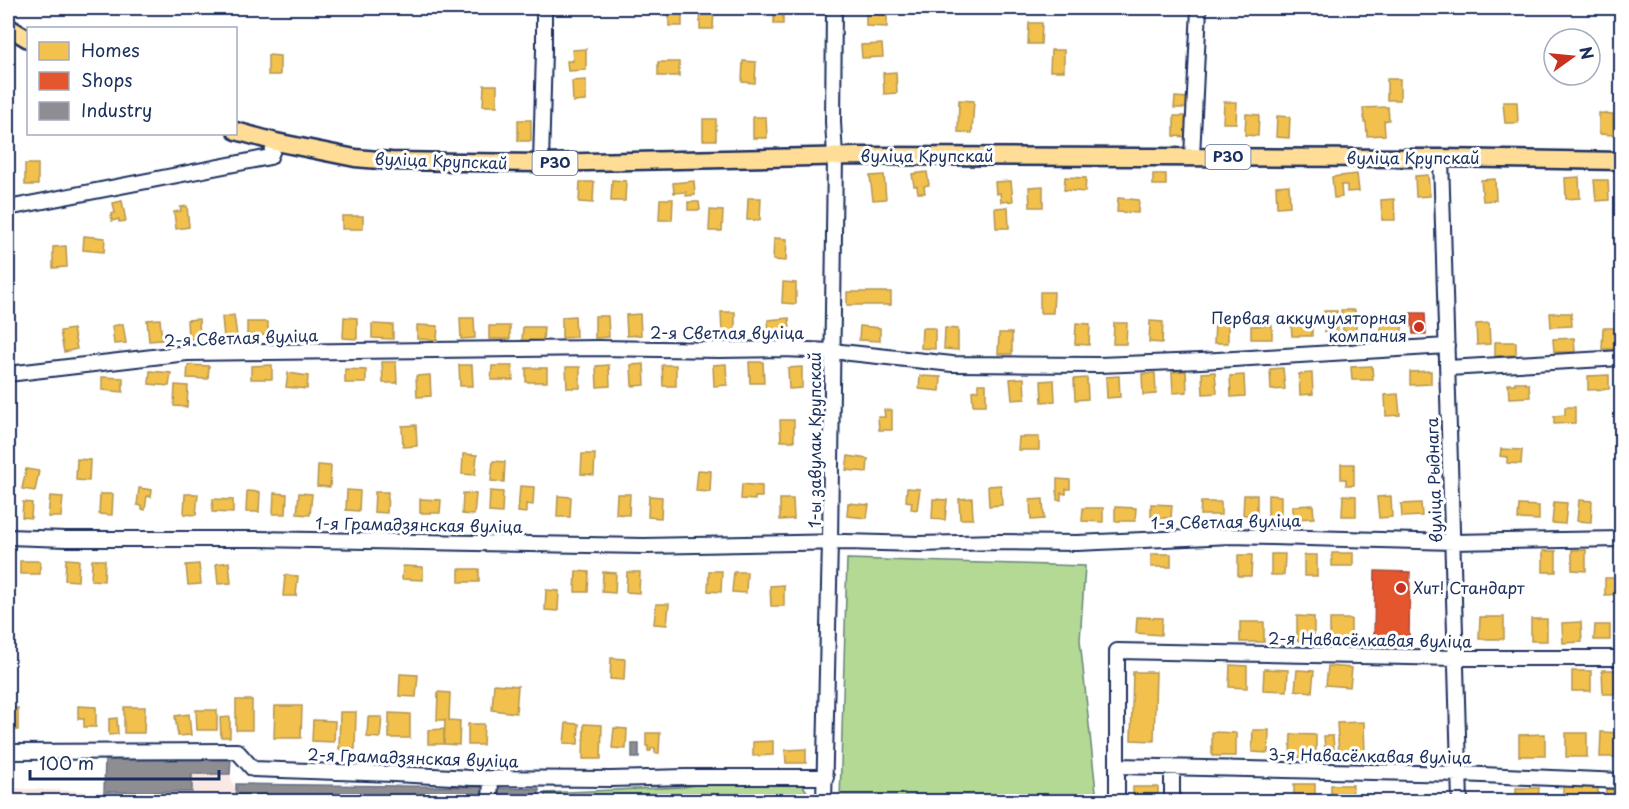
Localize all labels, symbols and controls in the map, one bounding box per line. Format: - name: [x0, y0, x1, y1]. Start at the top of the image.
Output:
- legend: [27, 27, 237, 135]
- north arrow: [1542, 27, 1602, 87]
- text: Homes: [81, 36, 139, 63]
- text: N: [1574, 44, 1601, 62]
- text: Shops: [81, 66, 132, 93]
- text: Industry: [81, 96, 152, 123]
- street label: вуліца Крупскай: [861, 143, 993, 167]
- road number: Р30: [1206, 145, 1250, 169]
- street label: вуліца Крупскай: [1347, 145, 1479, 169]
- street label: вуліца Крупскай: [374, 146, 508, 174]
- road number: Р30: [532, 151, 578, 175]
- place label: Первая аккумуляторная компания: [1211, 305, 1407, 347]
- street label: 2-я Светлая вуліца: [650, 320, 804, 344]
- marker: Первая аккумуляторная компания: [1412, 320, 1426, 334]
- street label: 2-я Светлая вуліца: [164, 322, 319, 352]
- street label: 1-ы завулак Крупскай: [802, 352, 826, 528]
- street label: вуліца Рыднага: [1419, 417, 1447, 543]
- street label: 1-я Светлая вуліца: [1151, 508, 1301, 534]
- street label: 1-я Грамадзянская вуліца: [315, 510, 523, 538]
- place label: Хит! Стандарт: [1413, 575, 1525, 599]
- marker: Хит! Стандарт: [1394, 581, 1408, 595]
- street label: 2-я Навасёлкавая вуліца: [1268, 625, 1472, 653]
- street label: 2-я Грамадзянская вуліца: [307, 741, 519, 773]
- street label: 3-я Навасёлкавая вуліца: [1268, 741, 1472, 769]
- scale bar: [30, 743, 219, 781]
- text: 100 m: [39, 749, 94, 776]

